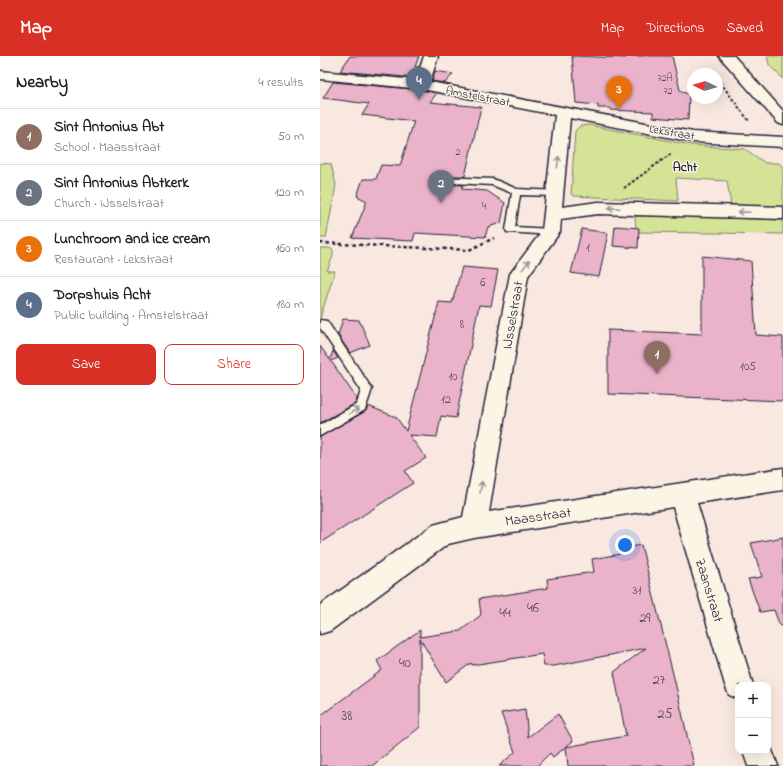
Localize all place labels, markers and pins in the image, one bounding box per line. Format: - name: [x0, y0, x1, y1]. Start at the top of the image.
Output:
- pin: 4: [406, 67, 432, 100]
- pin: 3: [606, 76, 632, 109]
- pin: 2: [428, 170, 454, 203]
- pin: 1: [644, 341, 670, 374]

